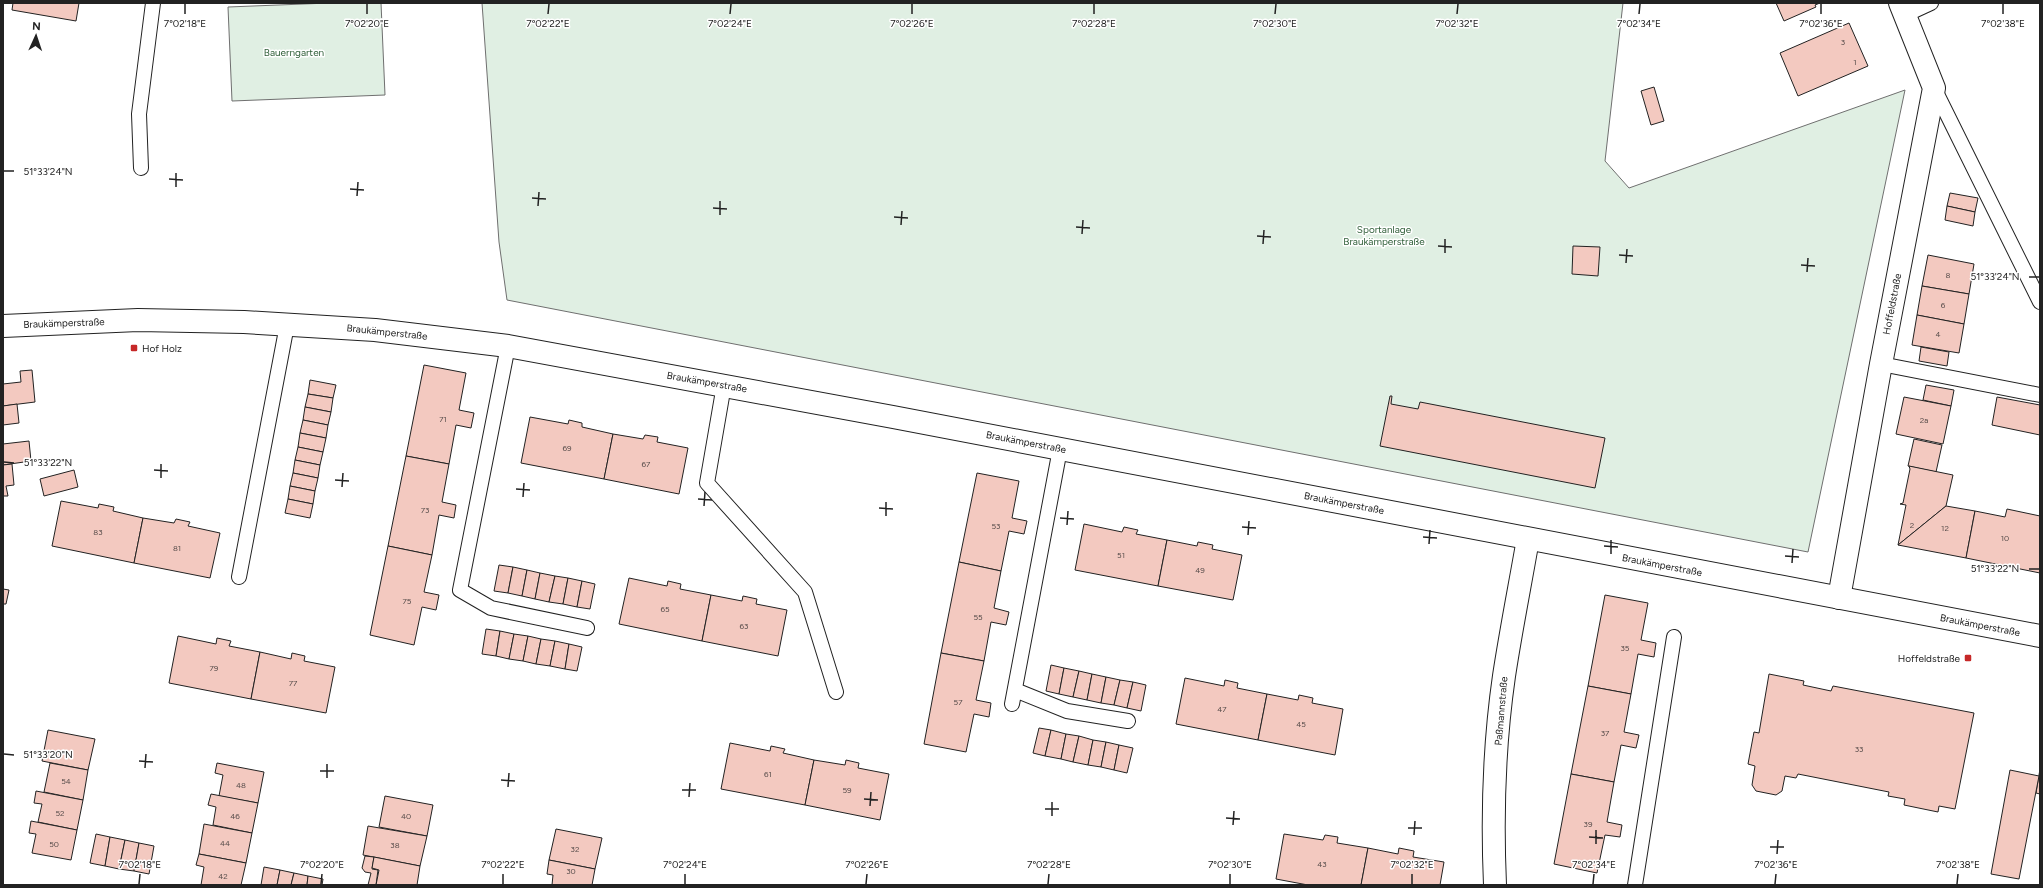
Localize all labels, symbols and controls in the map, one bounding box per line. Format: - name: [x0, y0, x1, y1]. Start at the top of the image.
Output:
- north arrow: [16, 16, 56, 56]
- text: 7°02'18"E: [164, 17, 206, 30]
- text: 7°02'20"E: [345, 17, 389, 30]
- text: 7°02'22"E: [526, 17, 570, 30]
- text: 7°02'24"E: [708, 17, 752, 30]
- text: 7°02'26"E: [890, 17, 934, 30]
- text: 7°02'28"E: [1072, 17, 1116, 30]
- text: 7°02'30"E: [1253, 17, 1297, 30]
- text: 7°02'32"E: [1435, 17, 1479, 30]
- text: 7°02'34"E: [1617, 17, 1661, 30]
- text: 7°02'36"E: [1799, 17, 1843, 30]
- text: 7°02'38"E: [1981, 17, 2025, 30]
- text: N: [32, 20, 41, 33]
- house number: 3: [1841, 37, 1845, 47]
- park label: Bauerngarten: [264, 46, 325, 59]
- house number: 1: [1853, 57, 1857, 67]
- text: 51°33'24"N: [23, 165, 73, 178]
- park label: Sportanlage Braukämperstraße: [1343, 223, 1425, 248]
- house number: 8: [1946, 270, 1951, 280]
- text: 51°33'24"N: [1970, 270, 2020, 283]
- street label: Hoffeldstraße: [1880, 272, 1904, 336]
- house number: 6: [1941, 300, 1946, 310]
- street label: Braukämperstraße: [23, 315, 105, 331]
- street label: Braukämperstraße: [346, 321, 429, 343]
- house number: 4: [1936, 329, 1941, 339]
- place label: Hof Holz: [142, 342, 182, 355]
- marker: Hof Holz: [129, 343, 139, 353]
- street label: Braukämperstraße: [666, 369, 749, 396]
- house number: 71: [439, 414, 447, 424]
- house number: 2a: [1920, 415, 1928, 425]
- street label: Braukämperstraße: [985, 428, 1068, 456]
- house number: 69: [562, 443, 572, 453]
- text: 51°33'22"N: [24, 456, 72, 469]
- house number: 67: [642, 459, 651, 469]
- street label: Braukämperstraße: [1303, 489, 1386, 517]
- house number: 73: [421, 505, 429, 515]
- house number: 2: [1910, 520, 1914, 530]
- house number: 53: [992, 521, 1000, 531]
- house number: 12: [1941, 523, 1949, 533]
- house number: 83: [93, 527, 103, 537]
- house number: 10: [2001, 533, 2009, 543]
- house number: 81: [173, 543, 181, 553]
- house number: 51: [1117, 550, 1125, 560]
- street label: Braukämperstraße: [1621, 551, 1704, 579]
- text: 51°33'22"N: [1971, 562, 2019, 575]
- house number: 49: [1195, 565, 1205, 575]
- house number: 75: [403, 596, 412, 606]
- house number: 65: [660, 604, 670, 614]
- street label: Braukämperstraße: [1939, 611, 2022, 639]
- house number: 55: [973, 612, 983, 622]
- house number: 63: [740, 621, 748, 631]
- house number: 35: [1621, 643, 1630, 653]
- place label: Hoffeldstraße: [1898, 652, 1961, 665]
- marker: Hoffeldstraße: [1963, 653, 1973, 663]
- house number: 79: [210, 663, 219, 673]
- street label: Paßmannstraße: [1492, 675, 1511, 746]
- house number: 77: [289, 678, 298, 688]
- house number: 57: [954, 697, 963, 707]
- house number: 47: [1217, 704, 1227, 714]
- house number: 45: [1296, 719, 1306, 729]
- house number: 37: [1601, 728, 1610, 738]
- house number: 33: [1855, 744, 1863, 754]
- text: 51°33'20"N: [23, 748, 73, 761]
- house number: 61: [764, 769, 772, 779]
- house number: 54: [61, 776, 71, 786]
- house number: 48: [236, 780, 246, 790]
- house number: 59: [842, 785, 852, 795]
- house number: 52: [55, 808, 65, 818]
- house number: 46: [230, 811, 240, 821]
- house number: 40: [401, 811, 411, 821]
- house number: 39: [1584, 819, 1593, 829]
- house number: 44: [220, 838, 230, 848]
- house number: 50: [49, 839, 59, 849]
- house number: 38: [390, 840, 400, 850]
- house number: 32: [571, 844, 579, 854]
- text: 7°02'18"E: [119, 858, 161, 871]
- text: 7°02'20"E: [300, 858, 344, 871]
- text: 7°02'22"E: [481, 858, 525, 871]
- text: 7°02'24"E: [663, 858, 707, 871]
- text: 7°02'26"E: [845, 858, 889, 871]
- text: 7°02'28"E: [1027, 858, 1071, 871]
- text: 7°02'30"E: [1208, 858, 1252, 871]
- text: 7°02'32"E: [1390, 858, 1434, 871]
- text: 7°02'34"E: [1572, 858, 1616, 871]
- text: 7°02'36"E: [1754, 858, 1798, 871]
- text: 7°02'38"E: [1936, 858, 1980, 871]
- house number: 43: [1317, 859, 1327, 869]
- house number: 30: [566, 866, 576, 876]
- house number: 42: [218, 871, 228, 881]

